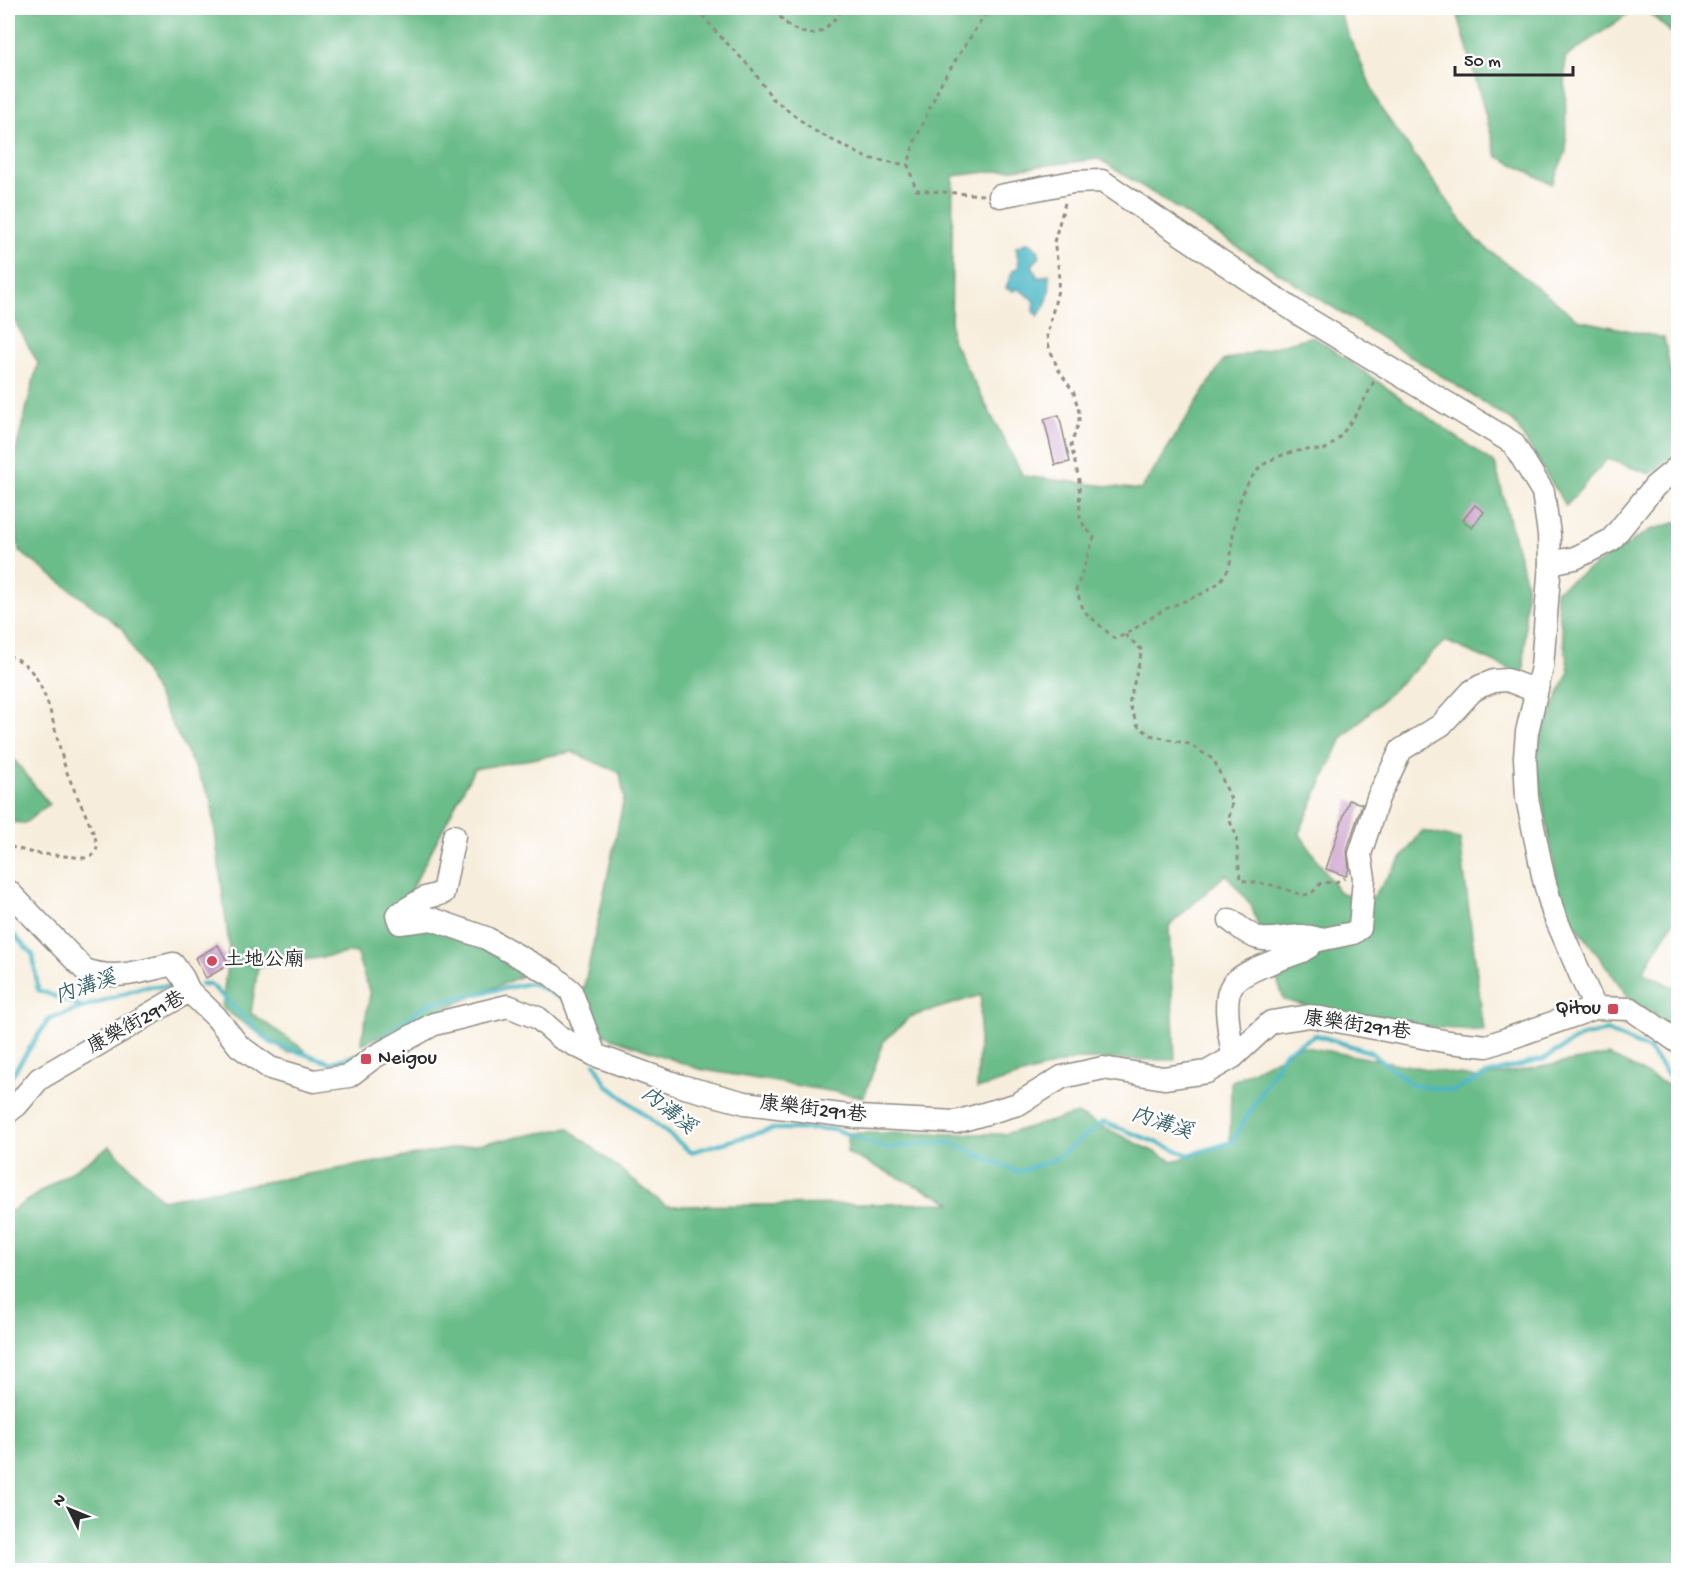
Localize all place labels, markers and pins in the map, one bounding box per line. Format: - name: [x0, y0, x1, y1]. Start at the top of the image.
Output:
- place label: 土地公廟: [224, 948, 304, 973]
- marker: 土地公廟: [205, 954, 219, 968]
- place label: Qitou: [1555, 998, 1602, 1021]
- marker: Qitou: [1606, 1002, 1620, 1016]
- place label: Neigou: [378, 1048, 437, 1071]
- marker: Neigou: [359, 1052, 373, 1066]

